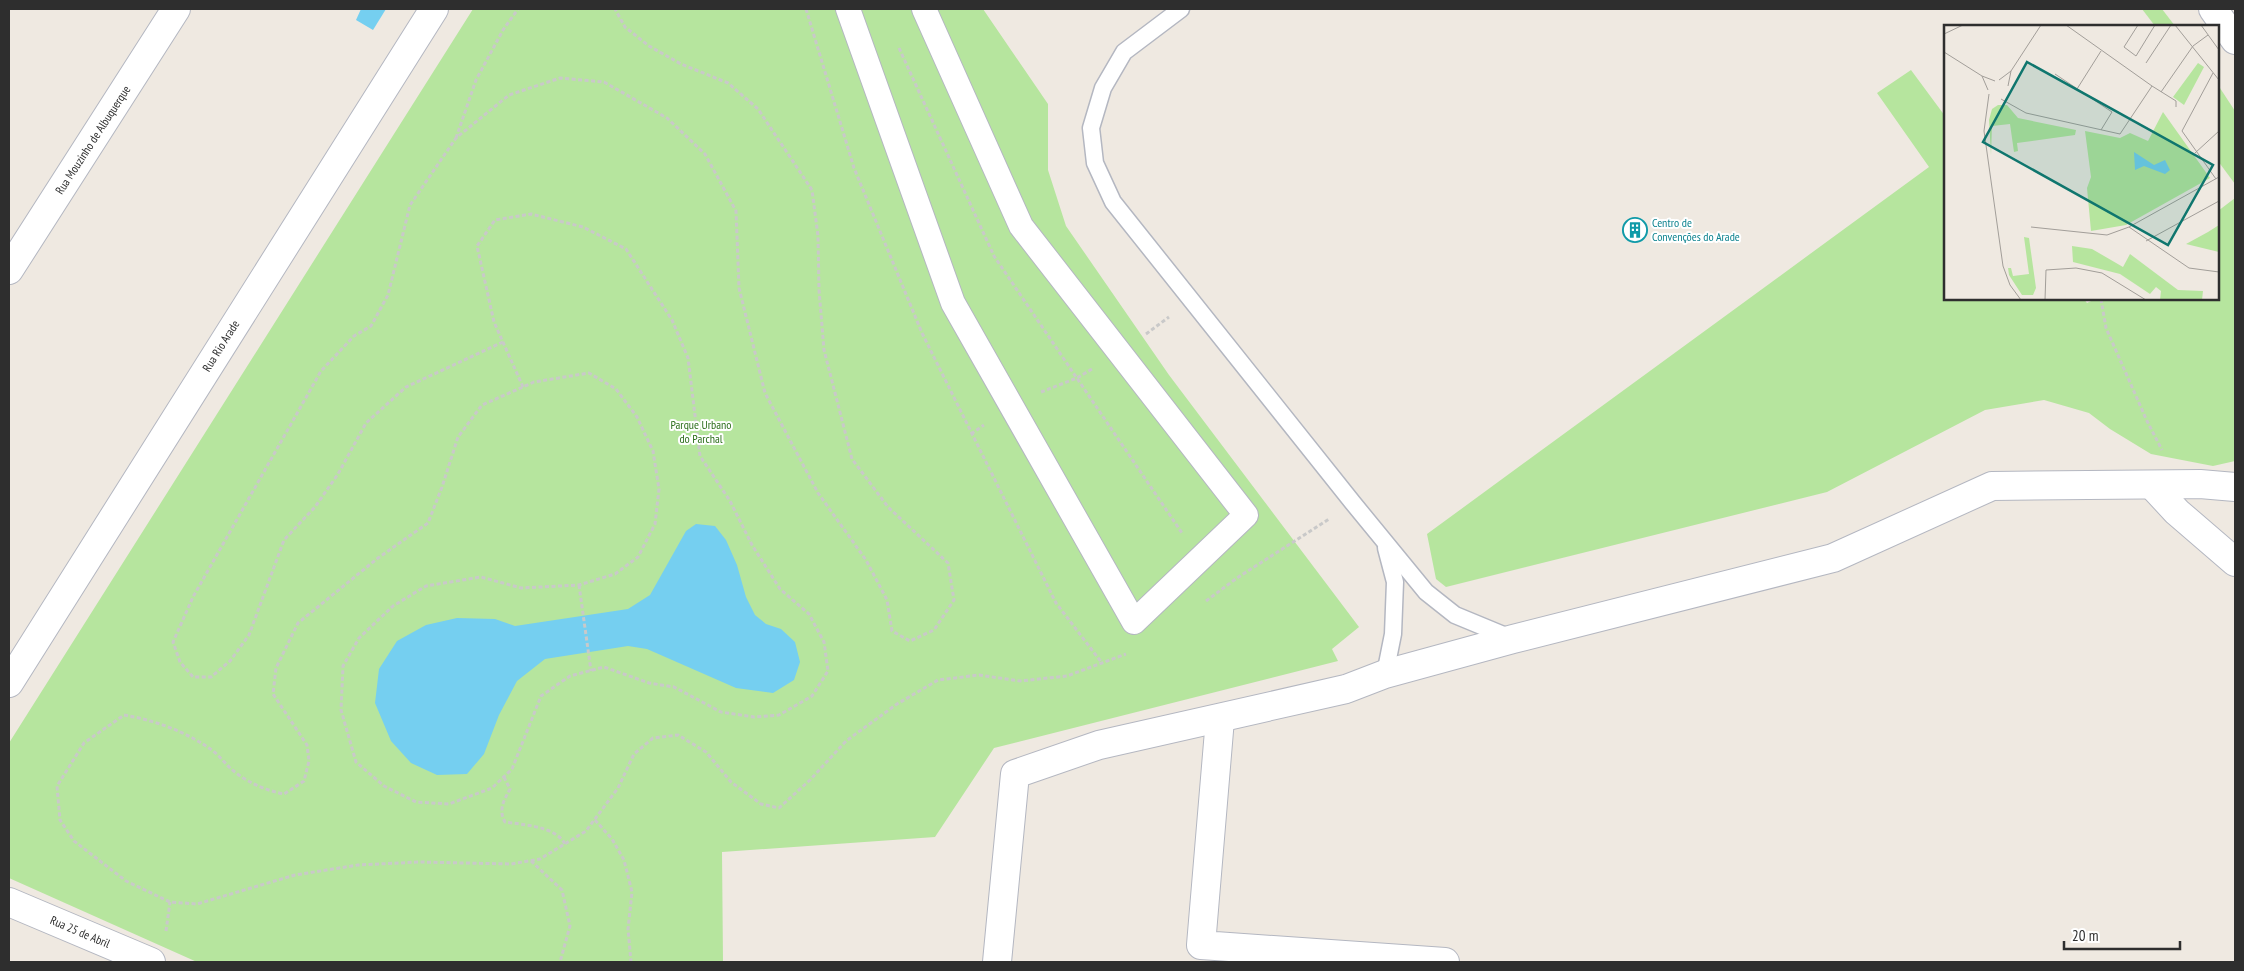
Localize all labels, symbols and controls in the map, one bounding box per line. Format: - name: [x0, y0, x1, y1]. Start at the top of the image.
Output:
- inset map: [1944, 25, 2219, 300]
- street label: Rua Mouzinho de Albuquerque: [52, 82, 133, 197]
- place label: Centro de Convenções do Arade: [1652, 215, 1740, 244]
- building icon: Centro de Convenções do Arade: [1622, 217, 1648, 243]
- street label: Rua Rio Arade: [199, 317, 242, 374]
- park label: Parque Urbano do Parchal: [670, 417, 732, 446]
- street label: Rua 25 de Abril: [48, 912, 113, 951]
- scale bar: [2064, 918, 2180, 950]
- text: 20 m: [2072, 926, 2098, 945]

